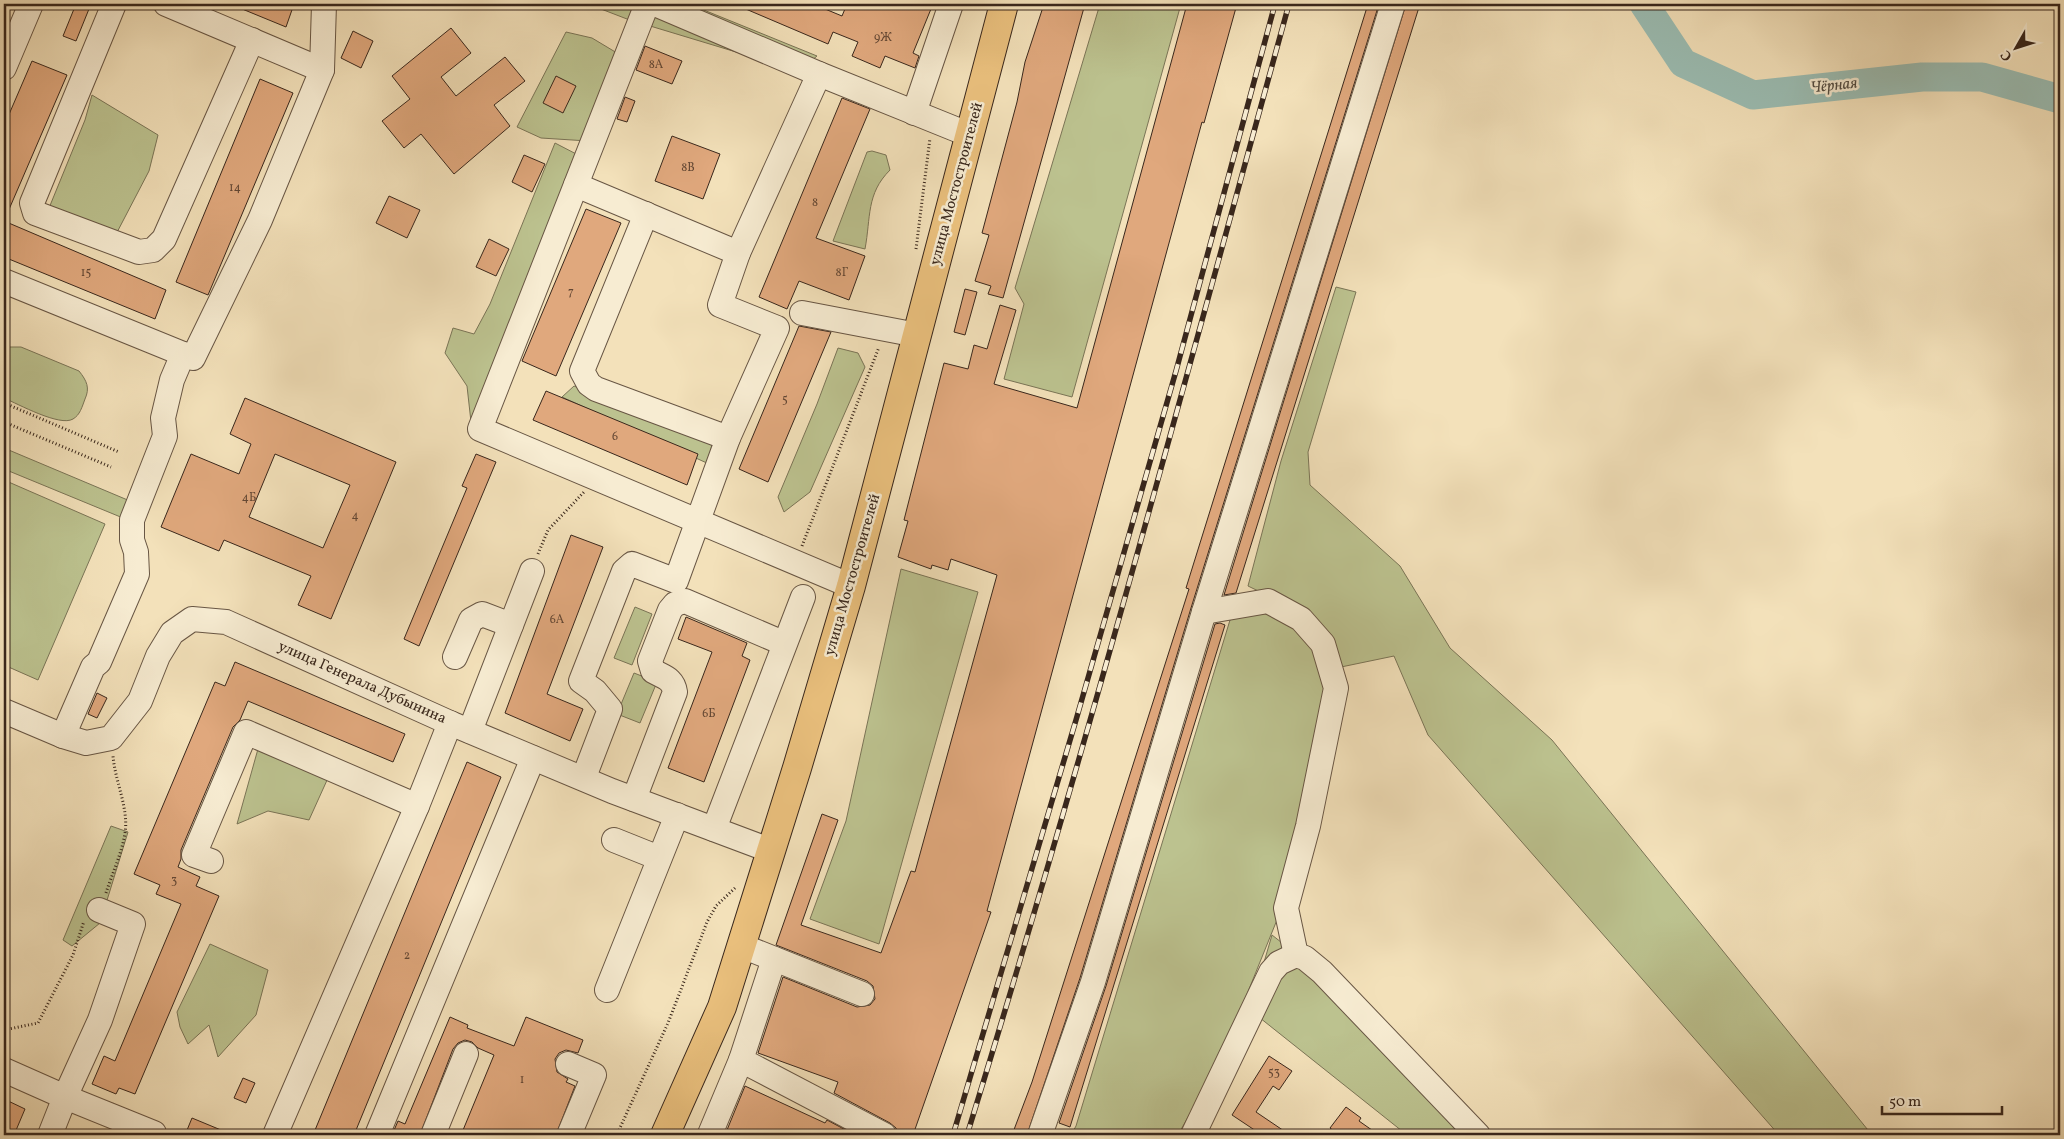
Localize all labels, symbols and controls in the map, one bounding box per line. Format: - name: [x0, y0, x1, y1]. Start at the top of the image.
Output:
- north arrow: [1992, 22, 2042, 72]
- house number: 9Ж: [874, 30, 892, 46]
- text: С: [1997, 46, 2017, 65]
- house number: 8А: [649, 57, 664, 73]
- water label: Чёрная: [1809, 73, 1859, 99]
- street label: улица Мостостроителей: [925, 100, 989, 268]
- house number: 8В: [681, 160, 695, 176]
- house number: 14: [229, 180, 241, 196]
- house number: 8: [812, 195, 818, 211]
- house number: 15: [81, 265, 91, 281]
- house number: 8Г: [836, 265, 849, 281]
- house number: 7: [568, 284, 574, 300]
- house number: 5: [782, 392, 788, 408]
- house number: 6: [612, 429, 618, 445]
- house number: 4Б: [242, 490, 256, 506]
- street label: улица Мостостроителей: [820, 492, 886, 658]
- house number: 4: [351, 508, 359, 524]
- house number: 6А: [550, 612, 565, 628]
- street label: улица Генерала Дубынина: [275, 636, 449, 730]
- house number: 6Б: [702, 706, 716, 722]
- house number: 3: [171, 873, 177, 889]
- house number: 2: [404, 948, 410, 964]
- house number: 53: [1268, 1065, 1280, 1081]
- house number: 1: [520, 1072, 524, 1088]
- scale bar: [1882, 1084, 2002, 1116]
- text: 50 m: [1889, 1092, 1921, 1113]

